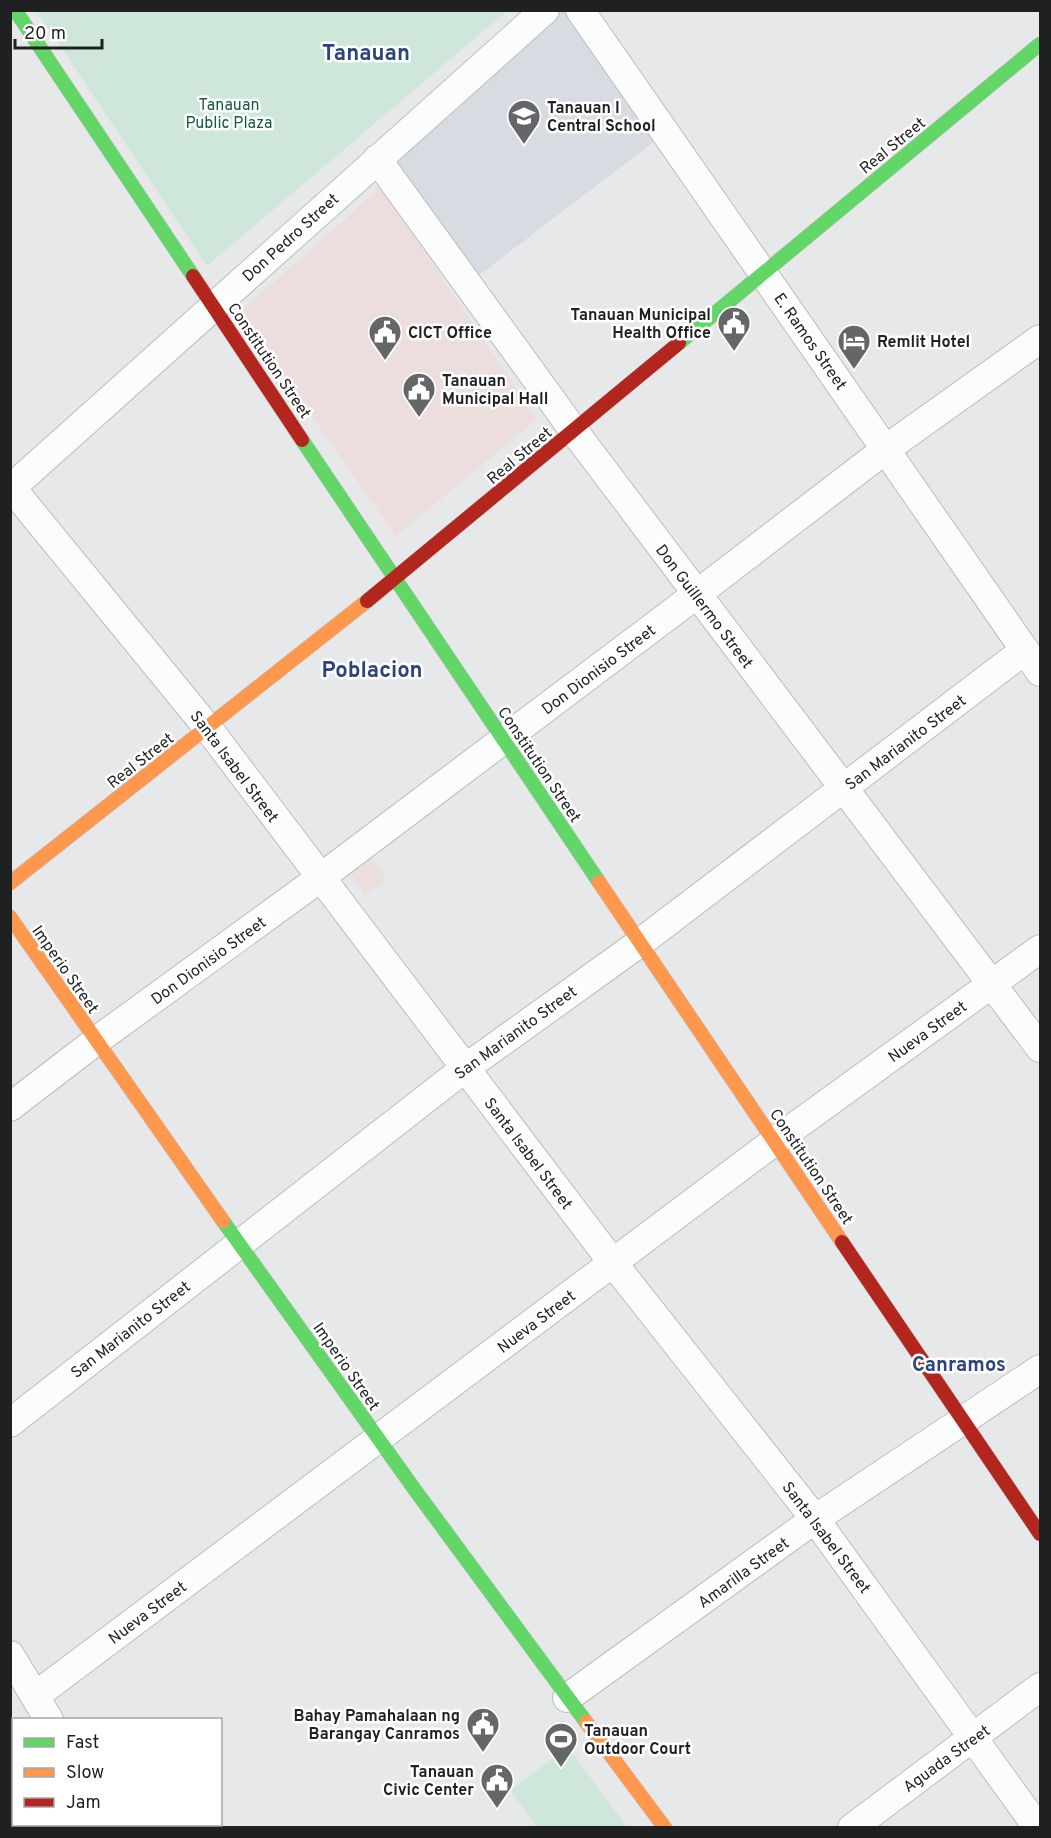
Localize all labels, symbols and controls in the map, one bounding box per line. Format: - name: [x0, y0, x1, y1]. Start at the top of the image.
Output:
- scale bar: [15, 12, 102, 50]
- text: 20 m: [24, 23, 66, 46]
- district label: Tanauan: [322, 41, 410, 68]
- park label: Tanauan Public Plaza: [185, 96, 273, 134]
- school or university icon: Tanauan I Central School: [506, 98, 542, 145]
- place label: Tanauan I Central School: [547, 99, 656, 137]
- street label: Real Street: [856, 114, 930, 179]
- street label: Don Pedro Street: [239, 190, 344, 287]
- street label: E. Ramos Street: [768, 290, 850, 395]
- street label: Constitution Street: [222, 299, 315, 423]
- public building icon: Tanauan Municipal Health Office: [716, 305, 752, 352]
- place label: Tanauan Municipal Health Office: [571, 306, 711, 344]
- public building icon: CICT Office: [367, 314, 403, 361]
- hotel icon: Remlit Hotel: [836, 323, 872, 370]
- place label: CICT Office: [408, 324, 492, 344]
- place label: Remlit Hotel: [877, 333, 970, 353]
- public building icon: Tanauan Municipal Hall: [401, 371, 437, 418]
- place label: Tanauan Municipal Hall: [442, 372, 548, 410]
- street label: Real Street: [484, 423, 557, 490]
- street label: Don Guillermo Street: [650, 541, 757, 673]
- street label: Don Dionisio Street: [538, 621, 660, 720]
- district label: Poblacion: [321, 658, 423, 685]
- street label: San Marianito Street: [842, 692, 971, 796]
- street label: Constitution Street: [492, 703, 585, 827]
- street label: Santa Isabel Street: [185, 707, 282, 827]
- street label: Real Street: [104, 729, 179, 794]
- street label: Don Dionisio Street: [148, 913, 271, 1010]
- street label: Imperio Street: [27, 922, 102, 1018]
- street label: San Marianito Street: [451, 982, 581, 1085]
- street label: Nueva Street: [885, 997, 972, 1068]
- street label: Santa Isabel Street: [479, 1094, 576, 1214]
- street label: Constitution Street: [764, 1105, 857, 1229]
- street label: San Marianito Street: [67, 1278, 195, 1384]
- street label: Nueva Street: [494, 1287, 580, 1358]
- street label: Imperio Street: [308, 1319, 383, 1415]
- district label: Canramos: [912, 1353, 1006, 1379]
- street label: Santa Isabel Street: [777, 1478, 874, 1598]
- street label: Amarilla Street: [695, 1534, 794, 1613]
- street label: Nueva Street: [105, 1578, 191, 1649]
- public building icon: Bahay Pamahalaan ng Barangay Canramos: [465, 1706, 501, 1753]
- place label: Bahay Pamahalaan ng Barangay Canramos: [293, 1707, 460, 1745]
- legend: [12, 1718, 222, 1826]
- sports icon: Tanauan Outdoor Court: [543, 1721, 579, 1768]
- street label: Aguada Street: [900, 1721, 995, 1798]
- place label: Tanauan Outdoor Court: [584, 1722, 691, 1760]
- text: Fast: [66, 1732, 99, 1755]
- text: Slow: [66, 1762, 104, 1785]
- public building icon: Tanauan Civic Center: [479, 1762, 515, 1809]
- place label: Tanauan Civic Center: [383, 1763, 474, 1801]
- text: Jam: [66, 1792, 101, 1815]

